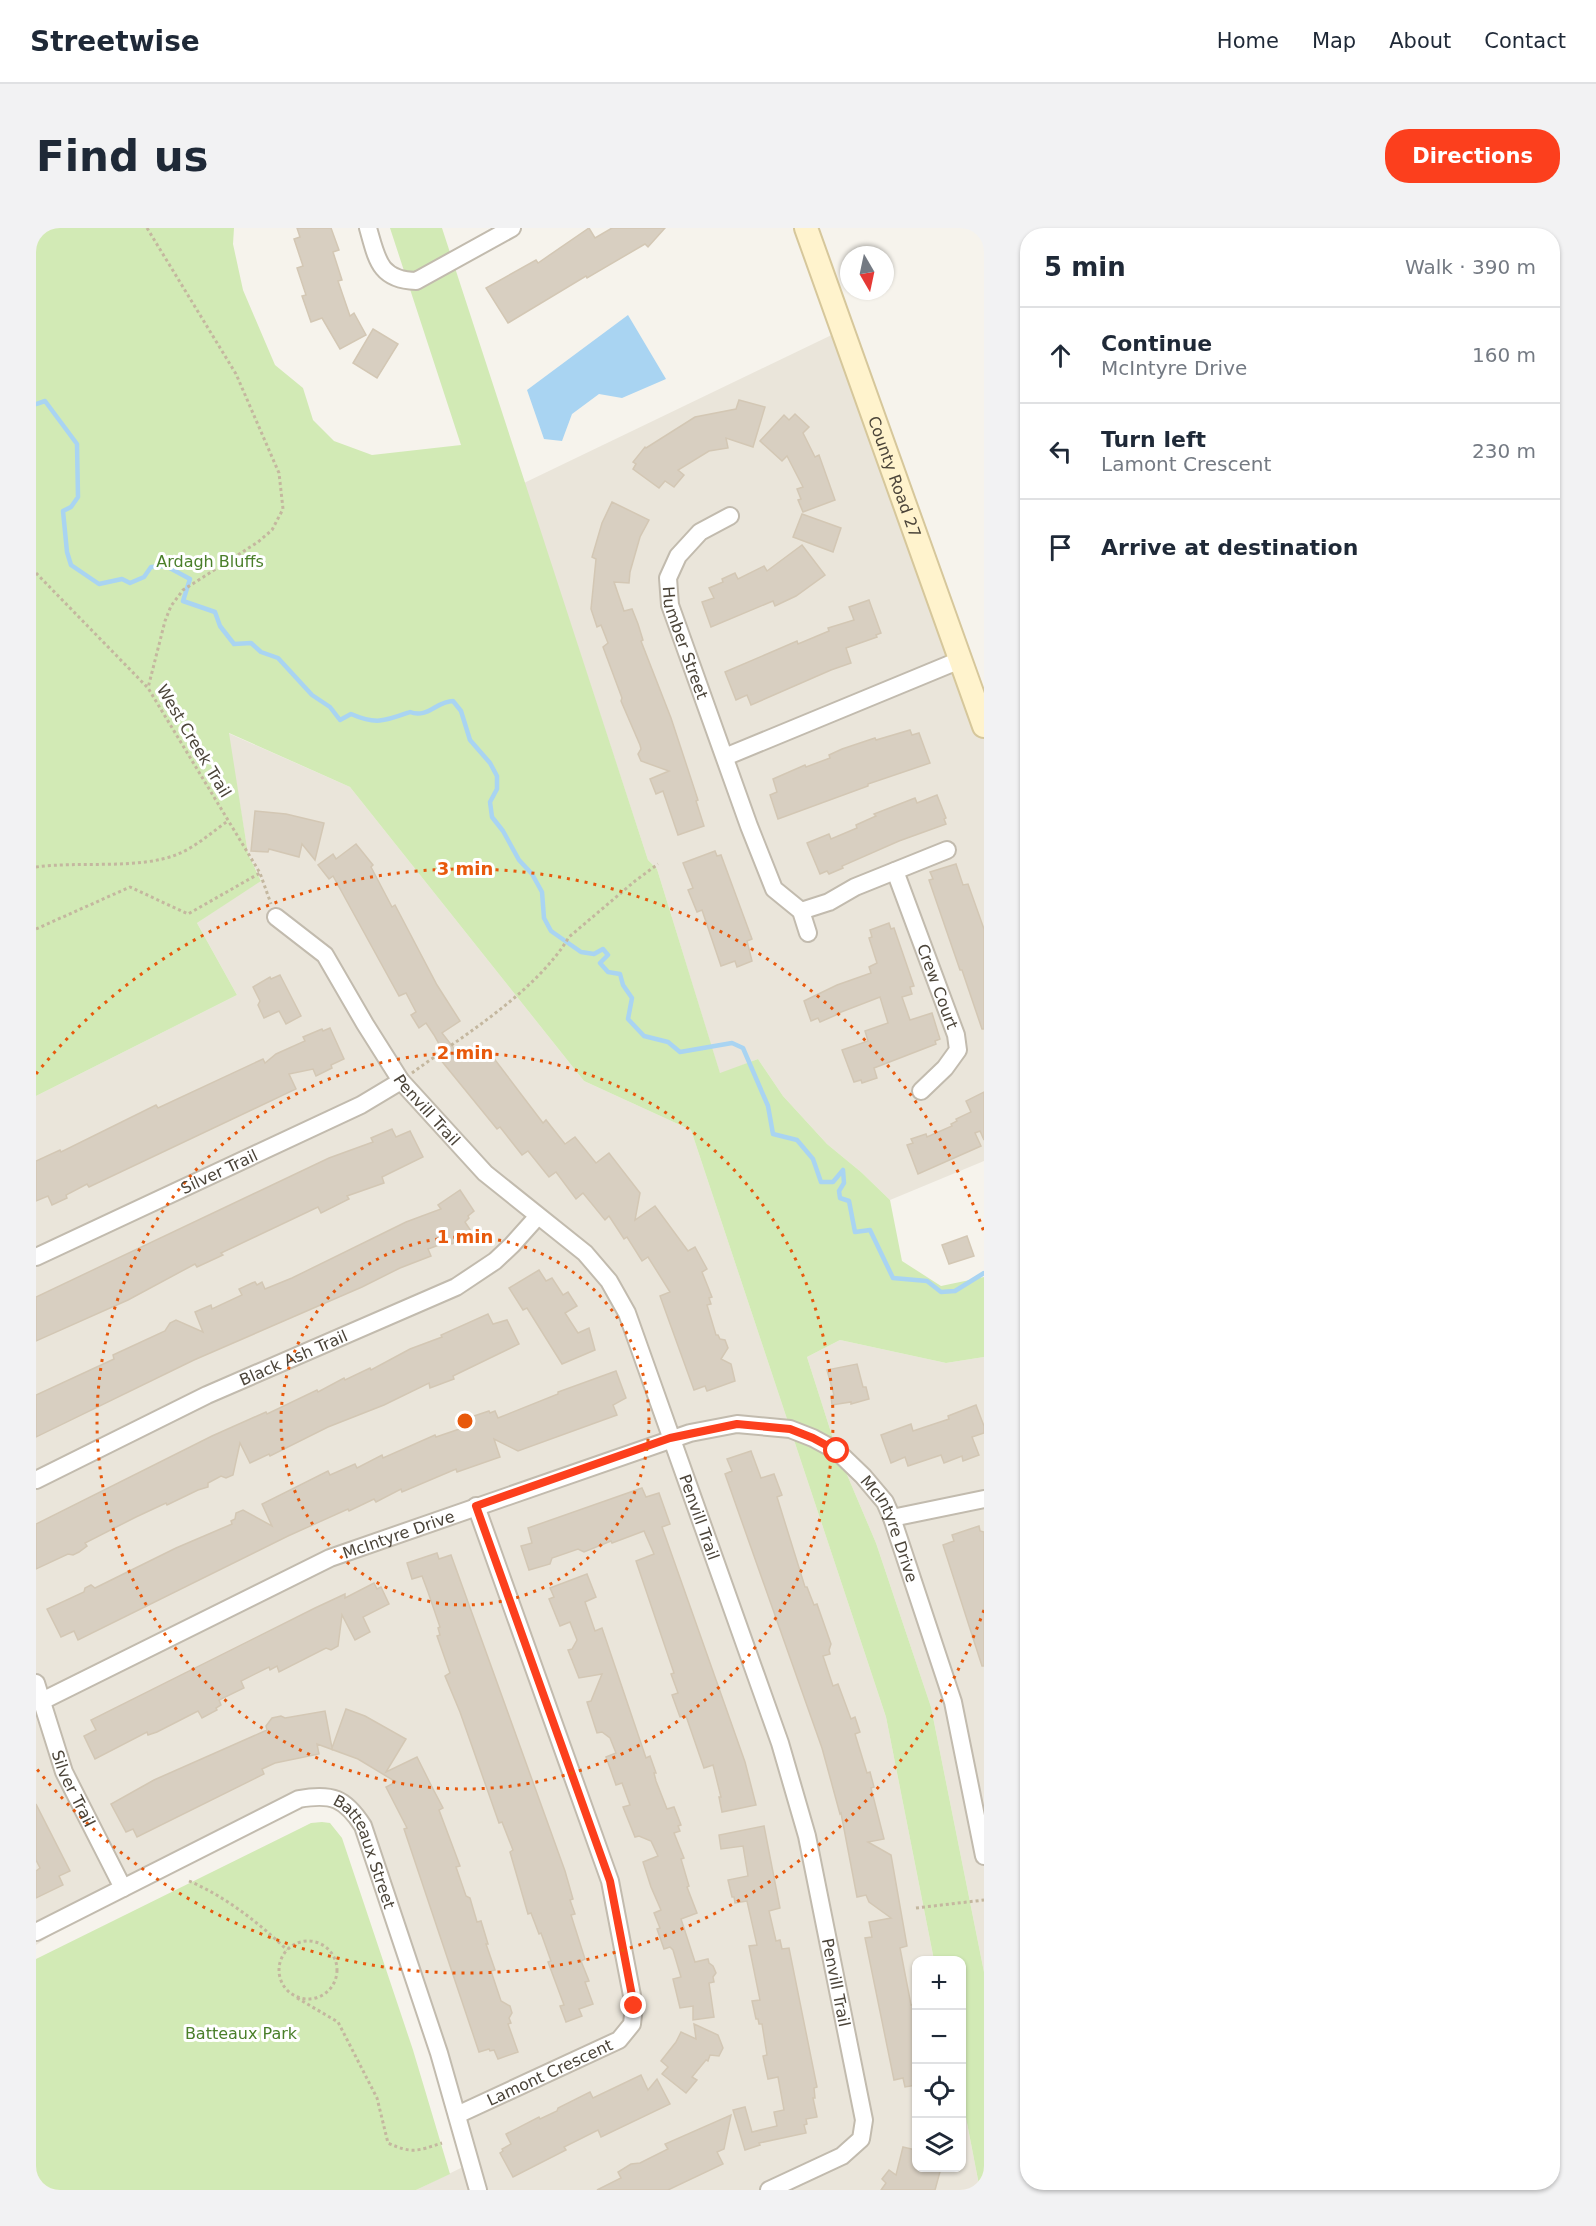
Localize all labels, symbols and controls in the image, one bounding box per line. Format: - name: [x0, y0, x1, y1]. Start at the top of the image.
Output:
- text: Streetwise: [30, 25, 200, 58]
- text: Home: [1217, 29, 1279, 53]
- text: Map: [1312, 29, 1356, 53]
- text: About: [1389, 29, 1451, 53]
- text: Contact: [1484, 29, 1566, 53]
- button: Directions: [1385, 129, 1560, 183]
- text: Find us: [36, 132, 209, 181]
- north arrow: [840, 246, 894, 300]
- text: 5 min: [1044, 252, 1126, 282]
- text: Walk · 390 m: [1405, 255, 1536, 279]
- text: Continue: [1101, 331, 1212, 356]
- icon: ahead: [1044, 339, 1077, 372]
- text: 160 m: [1472, 343, 1536, 367]
- text: McIntyre Drive: [1101, 356, 1247, 380]
- street label: County Road 27: [864, 413, 925, 540]
- text: Turn left: [1101, 427, 1206, 452]
- icon: left: [1044, 435, 1077, 468]
- text: 230 m: [1472, 439, 1536, 463]
- text: Lamont Crescent: [1101, 452, 1271, 476]
- icon: arrive: [1044, 531, 1077, 564]
- text: Arrive at destination: [1101, 535, 1358, 560]
- park label: Ardagh Bluffs: [156, 552, 264, 571]
- street label: Humber Street: [659, 586, 712, 702]
- street label: West Creek Trail: [153, 681, 235, 801]
- text: 3 min: [437, 858, 493, 879]
- street label: Crew Court: [913, 941, 962, 1031]
- text: 2 min: [437, 1042, 493, 1063]
- street label: Penvill Trail: [390, 1071, 464, 1149]
- street label: Silver Trail: [177, 1145, 260, 1198]
- text: 1 min: [437, 1226, 493, 1247]
- street label: Black Ash Trail: [236, 1326, 350, 1389]
- centre of rings: [455, 1411, 475, 1431]
- route start: [823, 1437, 849, 1463]
- street label: McIntyre Drive: [857, 1471, 922, 1585]
- street label: Penvill Trail: [676, 1472, 724, 1562]
- street label: McIntyre Drive: [340, 1506, 457, 1562]
- street label: Silver Trail: [48, 1748, 100, 1830]
- street label: Batteaux Street: [330, 1790, 399, 1911]
- street label: Penvill Trail: [818, 1937, 855, 2028]
- map controls: [912, 1956, 966, 2172]
- button: +: [912, 1956, 966, 2010]
- route end: [620, 1992, 646, 2018]
- button: −: [912, 2010, 966, 2064]
- park label: Batteaux Park: [185, 2024, 298, 2043]
- street label: Lamont Crescent: [484, 2035, 615, 2109]
- button: locate: [912, 2064, 966, 2118]
- button: layers: [912, 2118, 966, 2172]

